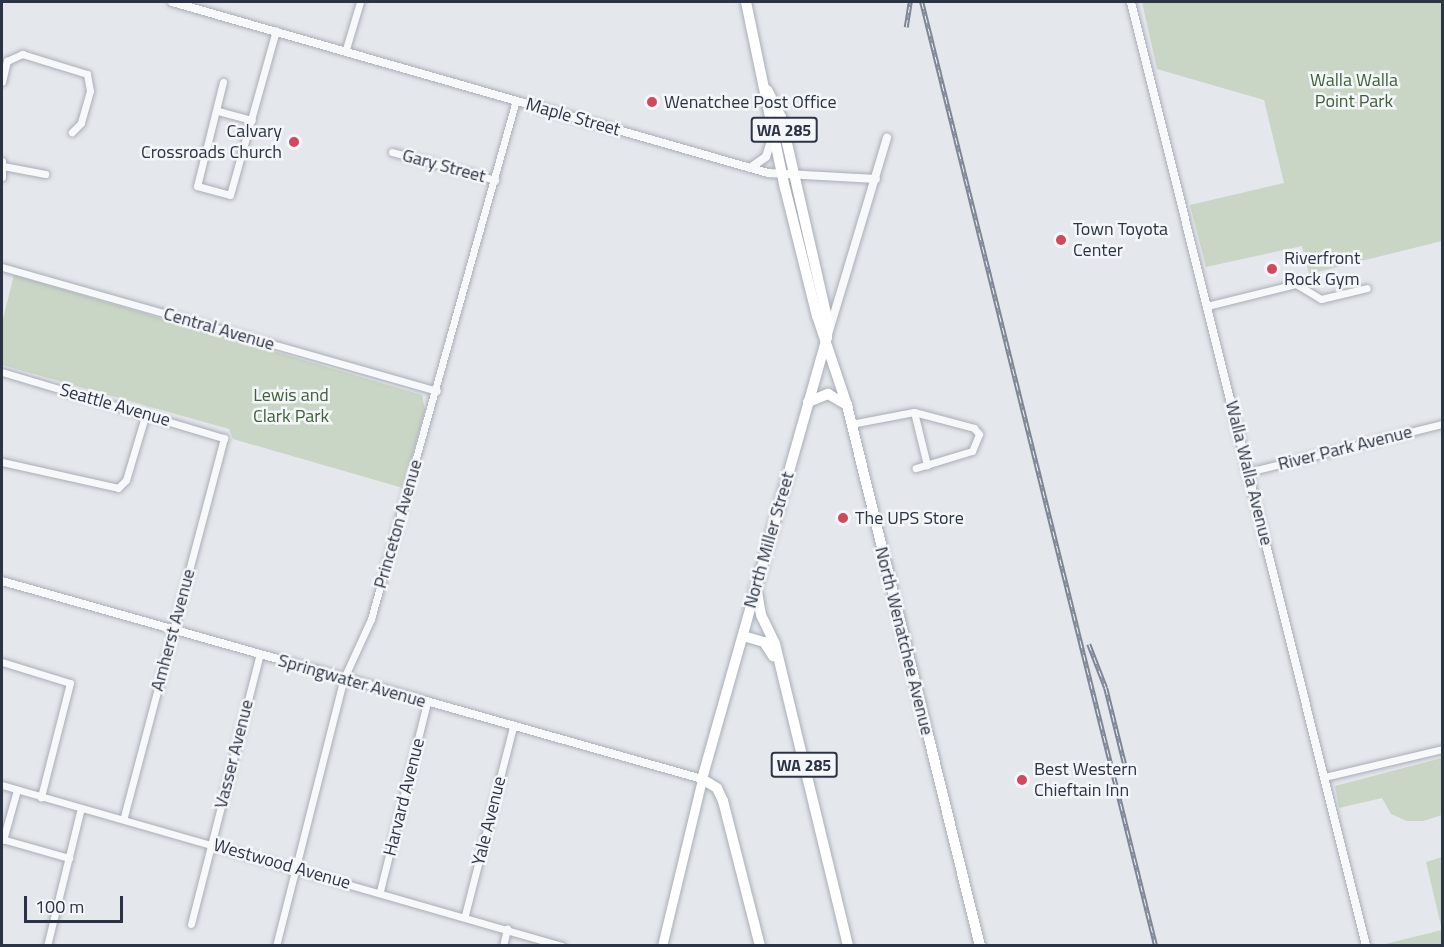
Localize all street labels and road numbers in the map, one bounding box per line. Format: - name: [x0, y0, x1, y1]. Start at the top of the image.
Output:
- street label: Maple Street: [523, 93, 623, 141]
- road number: WA 285: [750, 117, 818, 143]
- street label: Gary Street: [400, 145, 488, 187]
- street label: Central Avenue: [161, 303, 277, 355]
- street label: Seattle Avenue: [57, 379, 173, 431]
- street label: Walla Walla Avenue: [1221, 398, 1277, 548]
- street label: River Park Avenue: [1276, 421, 1414, 475]
- street label: Princeton Avenue: [369, 457, 427, 591]
- street label: North Miller Street: [739, 469, 799, 611]
- street label: North Wenatchee Avenue: [870, 545, 938, 737]
- street label: Amherst Avenue: [146, 566, 200, 694]
- street label: Springwater Avenue: [276, 650, 428, 712]
- street label: Vasser Avenue: [210, 697, 258, 811]
- street label: Harvard Avenue: [379, 736, 429, 858]
- road number: WA 285: [770, 752, 838, 778]
- street label: Yale Avenue: [468, 774, 510, 868]
- street label: Westwood Avenue: [211, 834, 353, 894]

